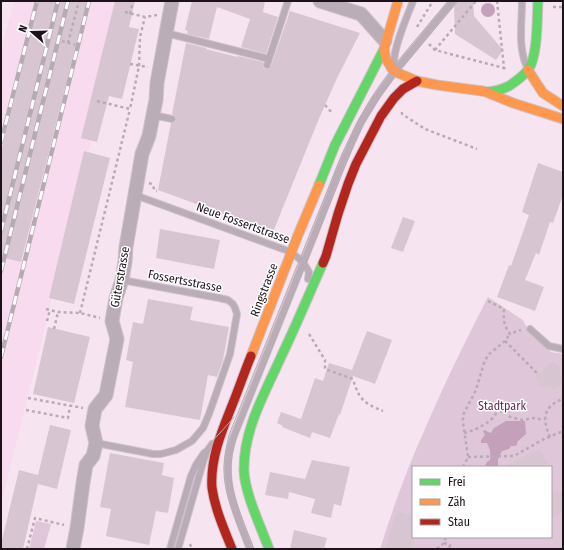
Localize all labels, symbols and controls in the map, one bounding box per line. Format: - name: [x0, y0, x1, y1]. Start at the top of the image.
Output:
- north arrow: [12, 12, 52, 52]
- text: N: [16, 23, 30, 34]
- street label: Neue Fossertstrasse: [194, 200, 292, 246]
- street label: Güterstrasse: [108, 245, 132, 309]
- street label: Ringstrasse: [247, 261, 281, 319]
- street label: Fossertsstrasse: [147, 267, 223, 295]
- park label: Stadtpark: [478, 399, 526, 413]
- legend: [412, 466, 552, 538]
- text: Frei: [448, 475, 466, 489]
- text: Zäh: [448, 495, 466, 509]
- text: Stau: [448, 515, 470, 529]

